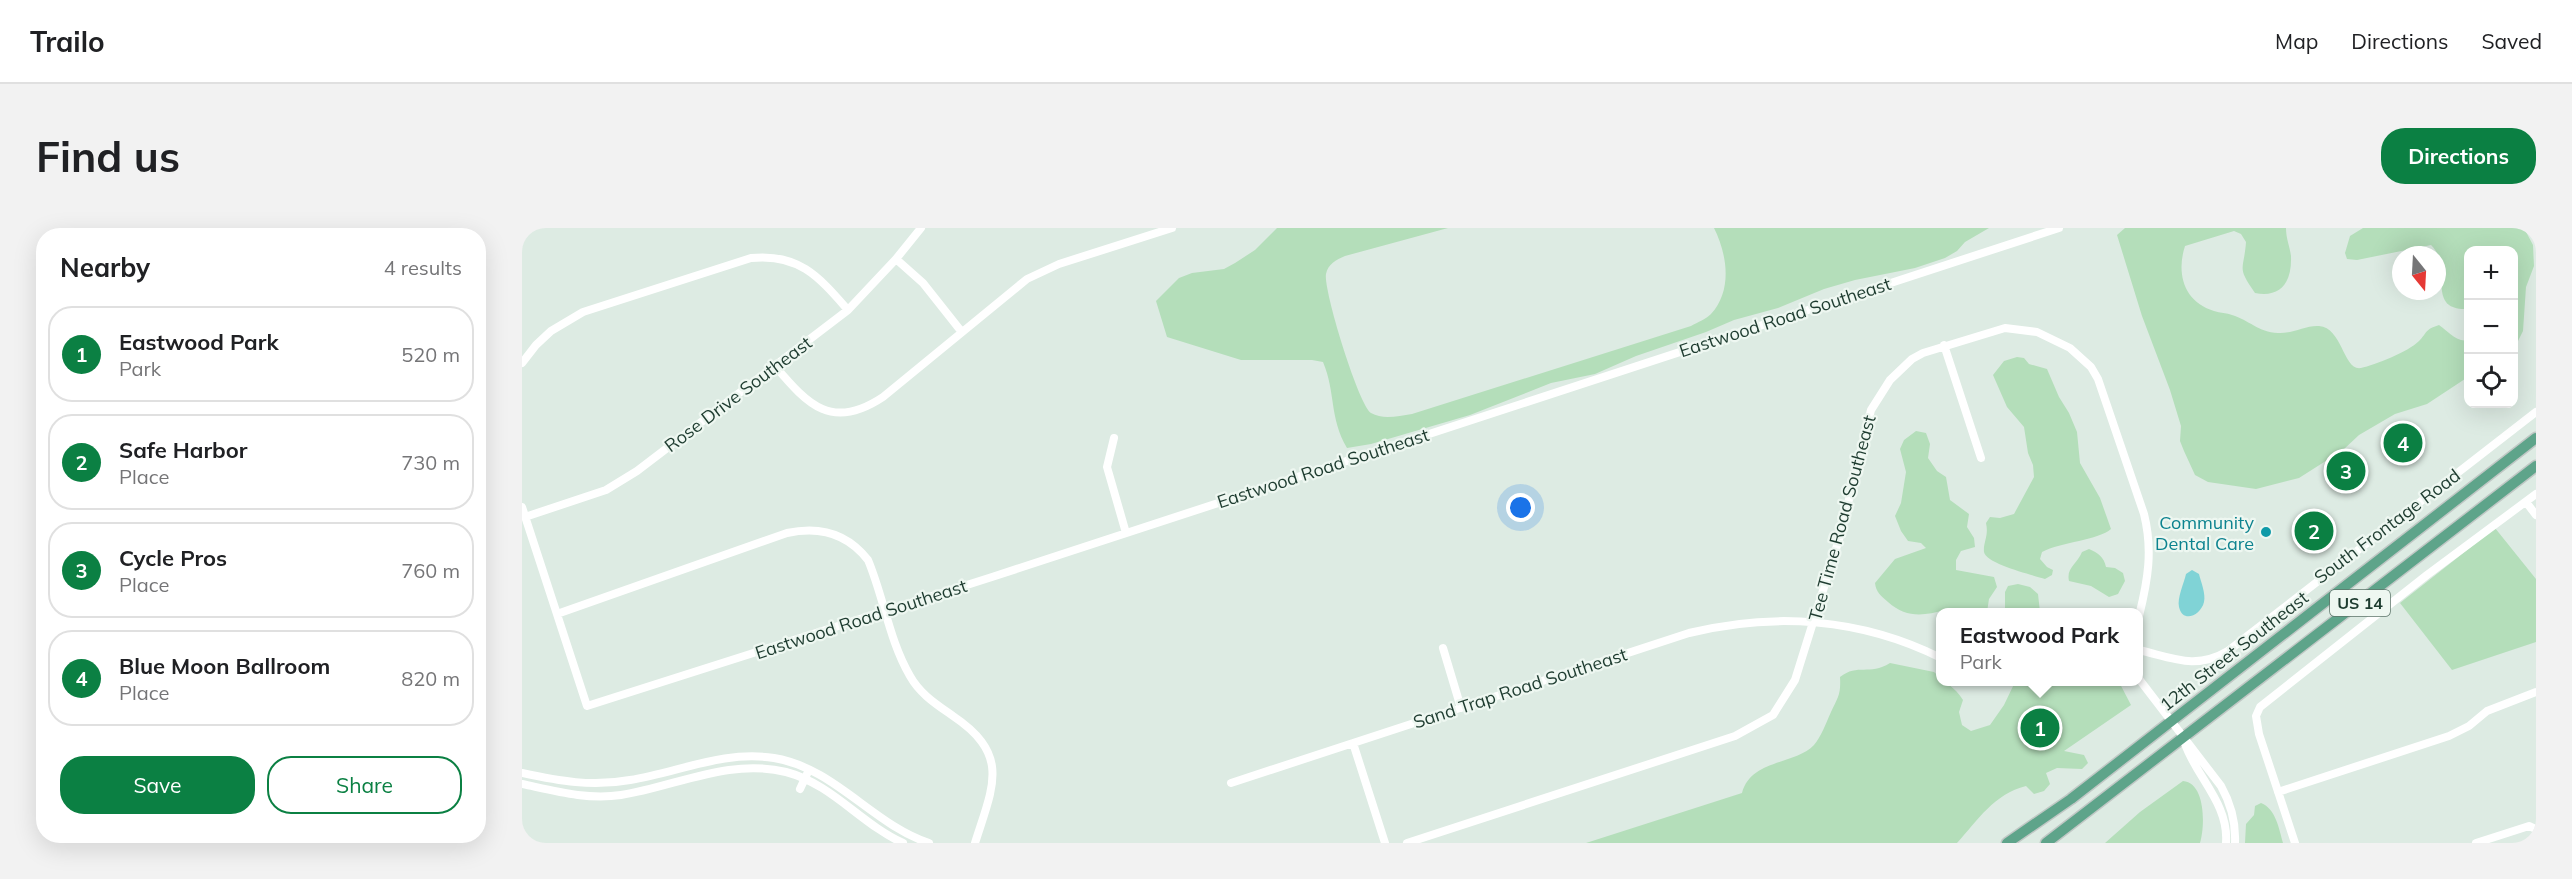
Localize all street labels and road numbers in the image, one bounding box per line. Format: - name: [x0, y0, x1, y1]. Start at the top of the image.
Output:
- street label: Eastwood Road Southeast: [1676, 272, 1894, 362]
- street label: Rose Drive Southeast: [660, 331, 816, 457]
- street label: Tee Time Road Southeast: [1803, 412, 1881, 624]
- street label: Eastwood Road Southeast: [1214, 423, 1432, 513]
- street label: South Frontage Road: [2309, 463, 2465, 589]
- street label: Eastwood Road Southeast: [752, 574, 970, 664]
- street label: 12th Street Southeast: [2155, 586, 2313, 716]
- road number: US 14: [2330, 590, 2390, 616]
- street label: Sand Trap Road Southeast: [1410, 643, 1630, 733]

